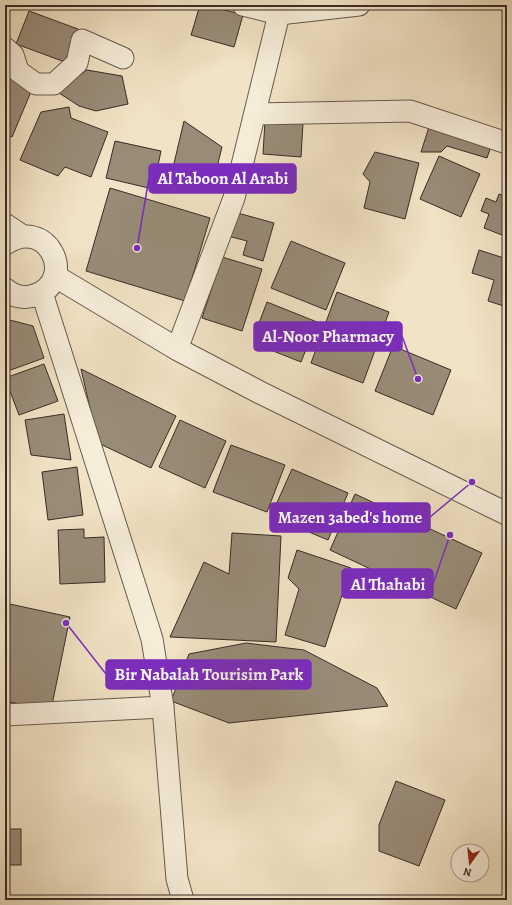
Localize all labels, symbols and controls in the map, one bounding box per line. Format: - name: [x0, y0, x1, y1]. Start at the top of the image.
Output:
- callout: Al Taboon Al Arabi: [149, 164, 296, 193]
- text: Al Taboon Al Arabi: [157, 167, 288, 190]
- callout: Al-Noor Pharmacy: [254, 322, 402, 351]
- text: Al-Noor Pharmacy: [261, 325, 395, 348]
- callout: Mazen 3abed's home: [270, 503, 430, 532]
- text: Mazen 3abed's home: [278, 506, 422, 529]
- callout: Al Thahabi: [342, 569, 433, 598]
- text: Al Thahabi: [350, 573, 425, 596]
- callout: Bir Nabalah Tourisim Park: [106, 660, 311, 689]
- text: Bir Nabalah Tourisim Park: [115, 663, 304, 686]
- north arrow: [450, 843, 490, 883]
- text: N: [462, 864, 473, 880]

